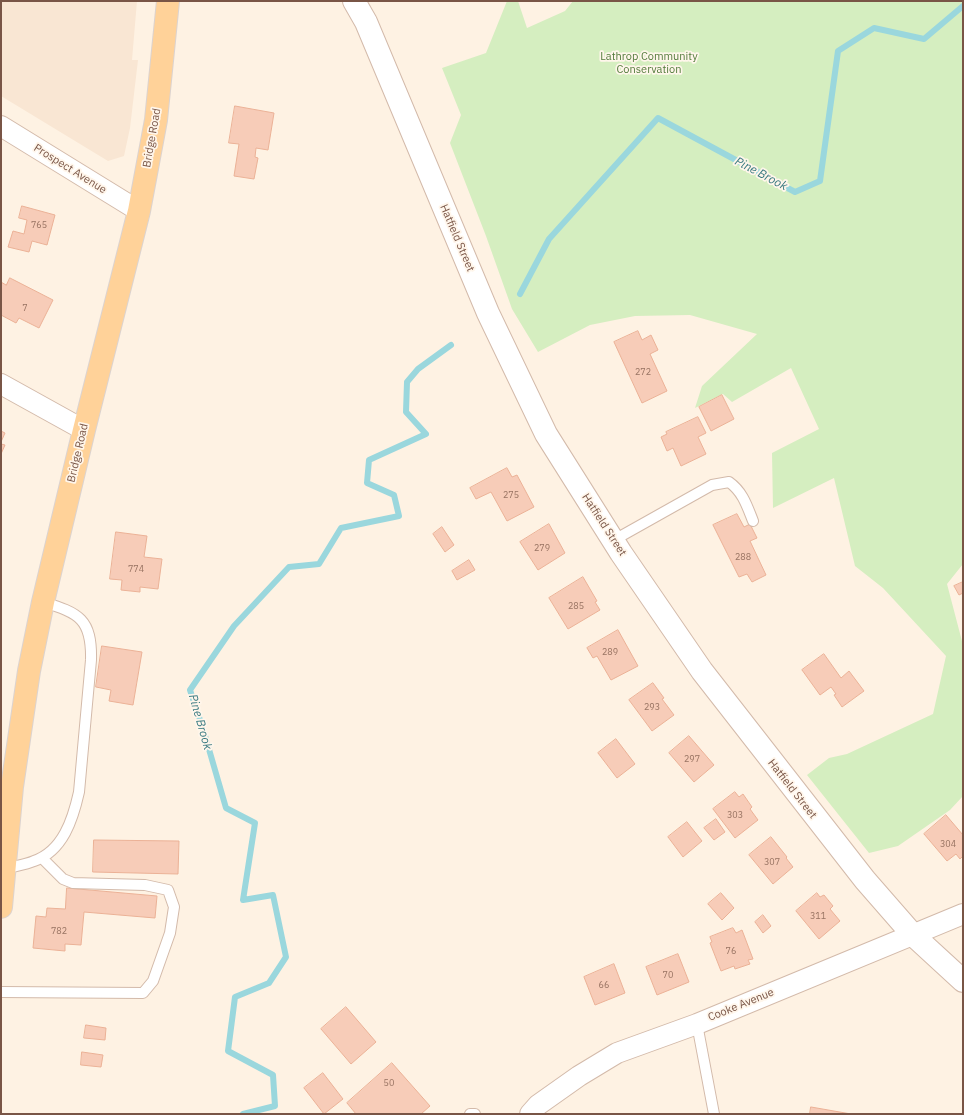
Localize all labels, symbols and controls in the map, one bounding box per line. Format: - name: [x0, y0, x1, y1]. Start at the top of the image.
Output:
- park label: Lathrop Community Conservation: [600, 50, 698, 76]
- street label: Bridge Road: [140, 107, 164, 169]
- street label: Prospect Avenue: [31, 141, 109, 197]
- water label: Pine Brook: [732, 154, 790, 194]
- street label: Hatfield Street: [437, 202, 477, 274]
- house number: 765: [31, 220, 47, 230]
- house number: 7: [22, 303, 28, 313]
- house number: 272: [635, 367, 651, 377]
- street label: Bridge Road: [65, 422, 91, 484]
- house number: 275: [503, 490, 519, 500]
- street label: Hatfield Street: [579, 491, 629, 559]
- house number: 279: [534, 543, 550, 553]
- house number: 288: [735, 552, 751, 562]
- house number: 774: [128, 564, 144, 574]
- house number: 285: [568, 601, 584, 611]
- house number: 289: [602, 647, 618, 657]
- water label: Pine Brook: [185, 693, 215, 751]
- house number: 293: [644, 702, 660, 712]
- house number: 297: [684, 754, 700, 764]
- street label: Hatfield Street: [765, 757, 819, 821]
- house number: 303: [727, 810, 743, 820]
- house number: 304: [940, 839, 956, 849]
- house number: 307: [764, 857, 780, 867]
- house number: 311: [810, 911, 826, 921]
- house number: 782: [51, 926, 67, 936]
- house number: 76: [726, 946, 736, 956]
- house number: 70: [663, 970, 673, 980]
- house number: 66: [599, 980, 609, 990]
- street label: Cooke Avenue: [706, 986, 776, 1024]
- house number: 50: [384, 1078, 394, 1088]

